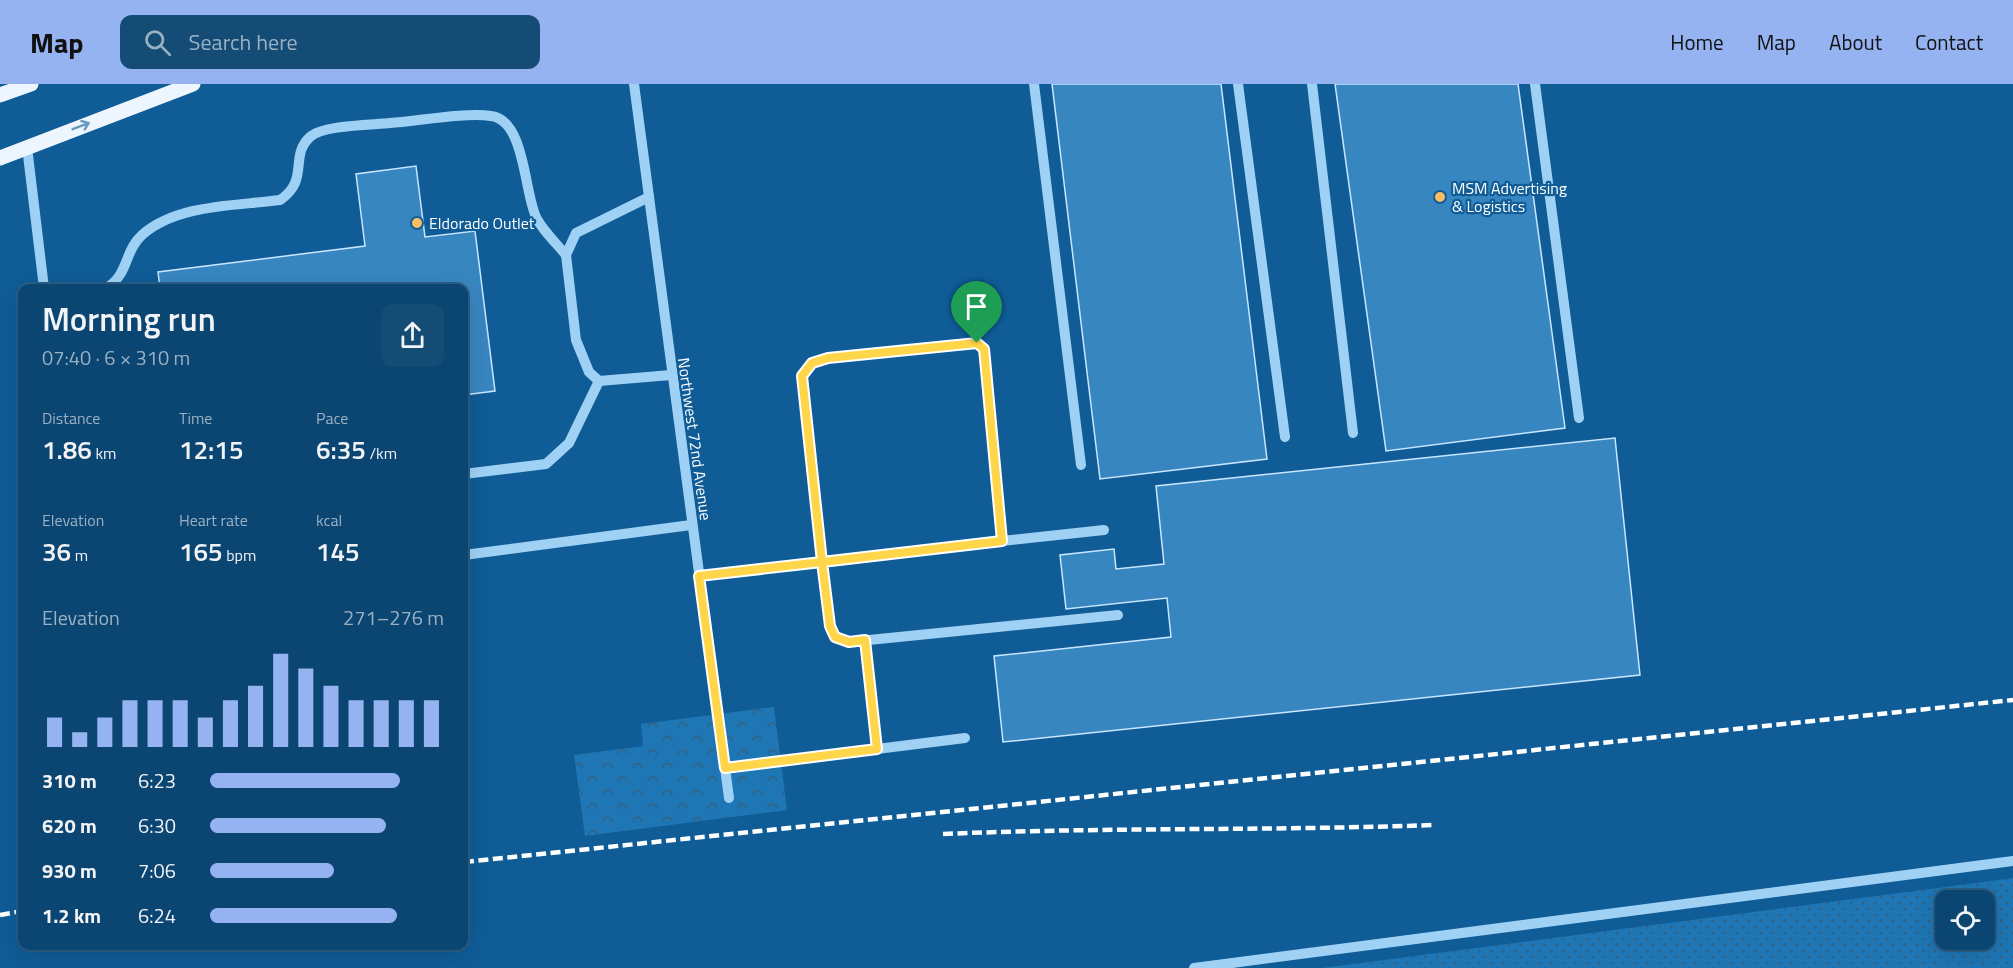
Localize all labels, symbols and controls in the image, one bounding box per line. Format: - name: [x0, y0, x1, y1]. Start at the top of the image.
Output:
- search box: [120, 15, 540, 69]
- text: Map: [30, 21, 84, 64]
- text: Search here: [189, 25, 298, 59]
- icon: search: [141, 26, 174, 59]
- text: Home: [1670, 26, 1724, 58]
- text: Map: [1757, 26, 1796, 58]
- text: About: [1829, 26, 1882, 58]
- text: Contact: [1915, 26, 1983, 58]
- one-way arrow: [71, 120, 90, 131]
- place label: MSM Advertising & Logistics: [1452, 176, 1567, 218]
- marker: MSM Advertising & Logistics: [1433, 190, 1447, 204]
- place label: Eldorado Outlet: [429, 211, 535, 235]
- marker: Eldorado Outlet: [410, 216, 424, 230]
- pin: [951, 281, 1002, 343]
- icon: arrive: [960, 290, 993, 323]
- text: Morning run: [42, 294, 216, 344]
- button: share: [381, 304, 444, 367]
- text: 07:40 · 6 × 310 m: [42, 342, 190, 373]
- street label: Northwest 72nd Avenue: [672, 356, 718, 522]
- text: Distance: [42, 406, 100, 430]
- text: Time: [179, 406, 212, 430]
- text: Pace: [316, 406, 348, 430]
- text: 1.86: [42, 430, 92, 469]
- text: 12:15: [179, 430, 243, 469]
- text: 6:35: [316, 430, 366, 469]
- text: km: [92, 441, 116, 465]
- text: /km: [366, 441, 397, 465]
- text: Elevation: [42, 508, 104, 532]
- text: Heart rate: [179, 508, 248, 532]
- text: kcal: [316, 508, 342, 532]
- text: 36: [42, 532, 71, 571]
- text: 165: [179, 532, 223, 571]
- text: 145: [316, 532, 360, 571]
- text: m: [71, 543, 88, 567]
- text: bpm: [223, 543, 256, 567]
- text: Elevation: [42, 602, 120, 633]
- text: 271–276 m: [343, 602, 444, 633]
- text: 310 m: [42, 765, 97, 796]
- text: 6:23: [138, 765, 176, 796]
- text: 620 m: [42, 810, 97, 841]
- text: 6:30: [138, 810, 176, 841]
- text: 930 m: [42, 855, 97, 886]
- text: 7:06: [138, 855, 176, 886]
- map controls: [1935, 890, 1995, 950]
- button: locate: [1935, 890, 1995, 950]
- text: 1.2 km: [42, 900, 101, 931]
- text: 6:24: [138, 900, 176, 931]

